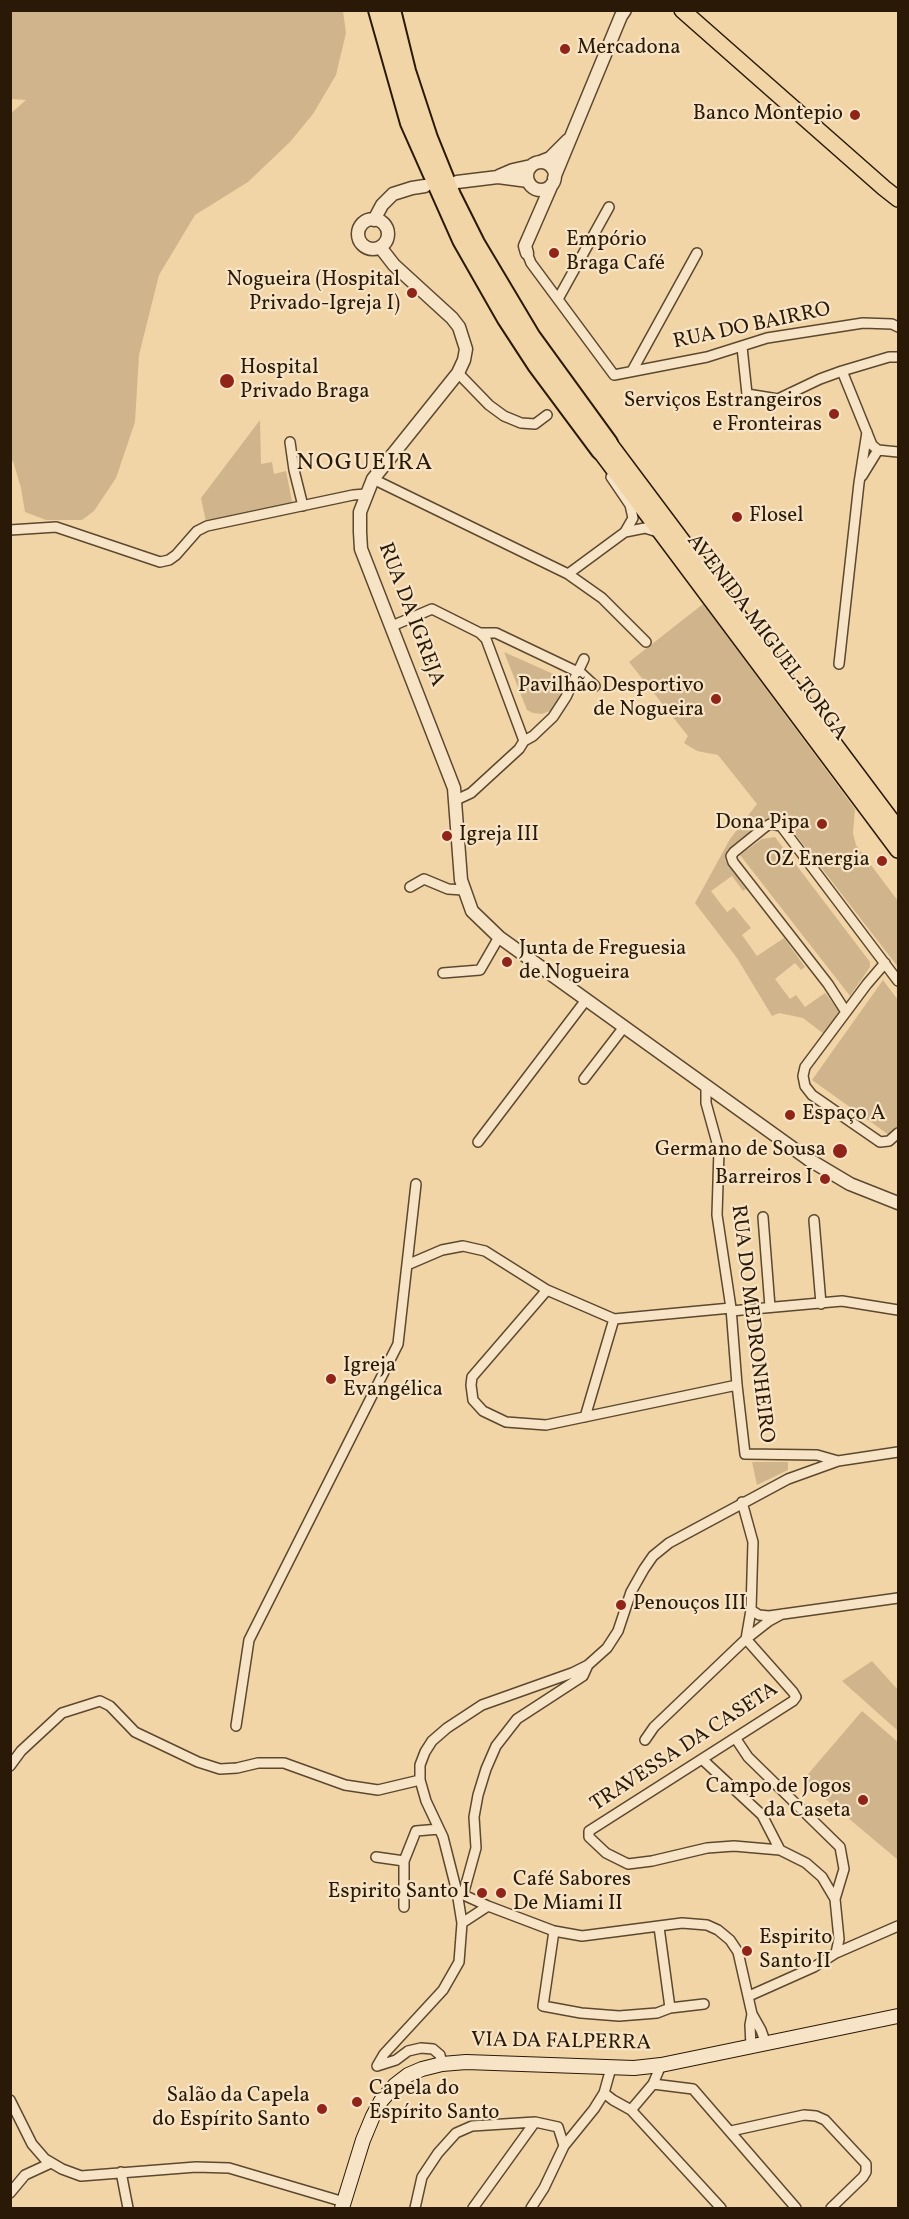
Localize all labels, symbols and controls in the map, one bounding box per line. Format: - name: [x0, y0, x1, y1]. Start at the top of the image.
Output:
- place label: Mercadona: [577, 36, 681, 62]
- marker: Mercadona: [558, 42, 572, 56]
- place label: Banco Montepio: [693, 102, 843, 128]
- marker: Banco Montepio: [848, 108, 862, 122]
- place label: Empório Braga Café: [566, 228, 665, 278]
- marker: Empório Braga Café: [547, 246, 561, 260]
- place label: Nogueira (Hospital Privado-Igreja I): [226, 268, 400, 318]
- marker: Nogueira (Hospital Privado-Igreja I): [405, 286, 419, 300]
- street label: RUA DO BAIRRO: [671, 298, 833, 356]
- place label: Hospital Privado Braga: [240, 356, 370, 406]
- marker: Hospital Privado Braga: [218, 372, 236, 390]
- place label: Serviços Estrangeiros e Fronteiras: [624, 389, 822, 439]
- marker: Serviços Estrangeiros e Fronteiras: [827, 407, 841, 421]
- district label: NOGUEIRA: [296, 451, 434, 479]
- place label: Flosel: [749, 504, 803, 530]
- marker: Flosel: [730, 510, 744, 524]
- street label: AVENIDA MIGUEL TORGA: [680, 530, 852, 746]
- street label: RUA DA IGREJA: [371, 540, 449, 690]
- place label: Pavilhão Desportivo de Nogueira: [518, 674, 704, 724]
- marker: Pavilhão Desportivo de Nogueira: [709, 692, 723, 706]
- place label: Dona Pipa: [715, 811, 810, 837]
- marker: Dona Pipa: [815, 817, 829, 831]
- place label: Igreja III: [459, 823, 539, 849]
- marker: Igreja III: [440, 829, 454, 843]
- place label: OZ Energia: [766, 848, 870, 874]
- marker: OZ Energia: [875, 854, 889, 868]
- place label: Junta de Freguesia de Nogueira: [519, 937, 687, 987]
- marker: Junta de Freguesia de Nogueira: [500, 955, 514, 969]
- place label: Espaço A: [802, 1102, 886, 1128]
- marker: Espaço A: [783, 1108, 797, 1122]
- place label: Germano de Sousa: [655, 1138, 826, 1164]
- marker: Germano de Sousa: [831, 1142, 849, 1160]
- place label: Barreiros I: [715, 1166, 813, 1192]
- marker: Barreiros I: [818, 1172, 832, 1186]
- street label: RUA DO MEDRONHEIRO: [724, 1203, 778, 1445]
- place label: Igreja Evangélica: [343, 1354, 443, 1404]
- marker: Igreja Evangélica: [324, 1372, 338, 1386]
- place label: Penouços III: [633, 1592, 746, 1618]
- marker: Penouços III: [614, 1598, 628, 1612]
- street label: TRAVESSA DA CASETA: [587, 1678, 783, 1818]
- place label: Campo de Jogos da Caseta: [706, 1775, 851, 1825]
- marker: Campo de Jogos da Caseta: [856, 1793, 870, 1807]
- place label: Café Sabores De Miami II: [513, 1868, 631, 1918]
- place label: Espirito Santo I: [328, 1880, 470, 1906]
- marker: Espirito Santo I: [475, 1886, 489, 1900]
- marker: Café Sabores De Miami II: [494, 1886, 508, 1900]
- place label: Espirito Santo II: [759, 1926, 832, 1976]
- marker: Espirito Santo II: [740, 1944, 754, 1958]
- street label: VIA DA FALPERRA: [471, 2029, 651, 2057]
- place label: Capela do Espírito Santo: [369, 2077, 500, 2127]
- place label: Salão da Capela do Espírito Santo: [152, 2084, 310, 2134]
- marker: Capela do Espírito Santo: [350, 2095, 364, 2109]
- marker: Salão da Capela do Espírito Santo: [315, 2102, 329, 2116]

